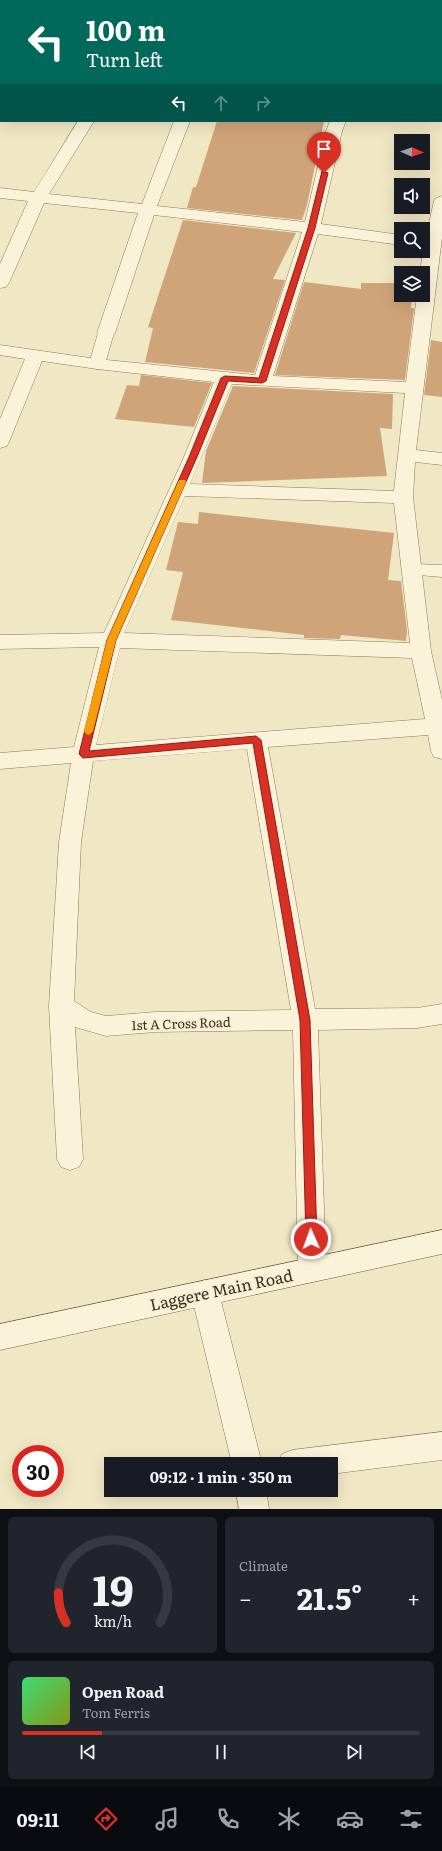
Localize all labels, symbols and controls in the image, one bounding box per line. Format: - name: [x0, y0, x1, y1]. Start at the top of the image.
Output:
- text: 100 m: [86, 8, 166, 50]
- icon: left: [20, 16, 72, 68]
- text: Turn left: [86, 46, 163, 73]
- icon: left: [168, 92, 190, 114]
- icon: ahead: [210, 92, 232, 114]
- icon: right: [252, 92, 274, 114]
- pin: [307, 132, 341, 173]
- north arrow: [394, 134, 430, 170]
- map controls: [394, 134, 430, 302]
- icon: arrive: [313, 138, 335, 160]
- button: sound: [394, 178, 430, 214]
- button: search: [394, 222, 430, 258]
- button: layers: [394, 266, 430, 302]
- street label: 1st A Cross Road: [131, 1012, 231, 1034]
- position arrow: [290, 1218, 332, 1260]
- street label: Laggere Main Road: [147, 1262, 295, 1316]
- speed limit sign: 30: [12, 1445, 64, 1497]
- text: 09:12 · 1 min · 350 m: [150, 1465, 292, 1488]
- text: Climate: [239, 1556, 288, 1575]
- text: 19: [92, 1557, 133, 1619]
- text: 21.5°: [297, 1575, 362, 1619]
- text: −: [239, 1581, 252, 1614]
- text: +: [407, 1581, 420, 1614]
- text: km/h: [93, 1610, 132, 1631]
- text: Open Road: [82, 1680, 164, 1703]
- text: Tom Ferris: [82, 1703, 150, 1722]
- icon: previous: [77, 1741, 99, 1763]
- icon: pause: [210, 1741, 232, 1763]
- icon: next: [343, 1741, 365, 1763]
- icon: directions: [92, 1805, 120, 1833]
- icon: music: [153, 1805, 181, 1833]
- icon: phone: [214, 1805, 242, 1833]
- icon: climate: [275, 1805, 303, 1833]
- icon: car: [336, 1805, 364, 1833]
- icon: filters: [397, 1805, 425, 1833]
- text: 09:11: [17, 1806, 59, 1833]

